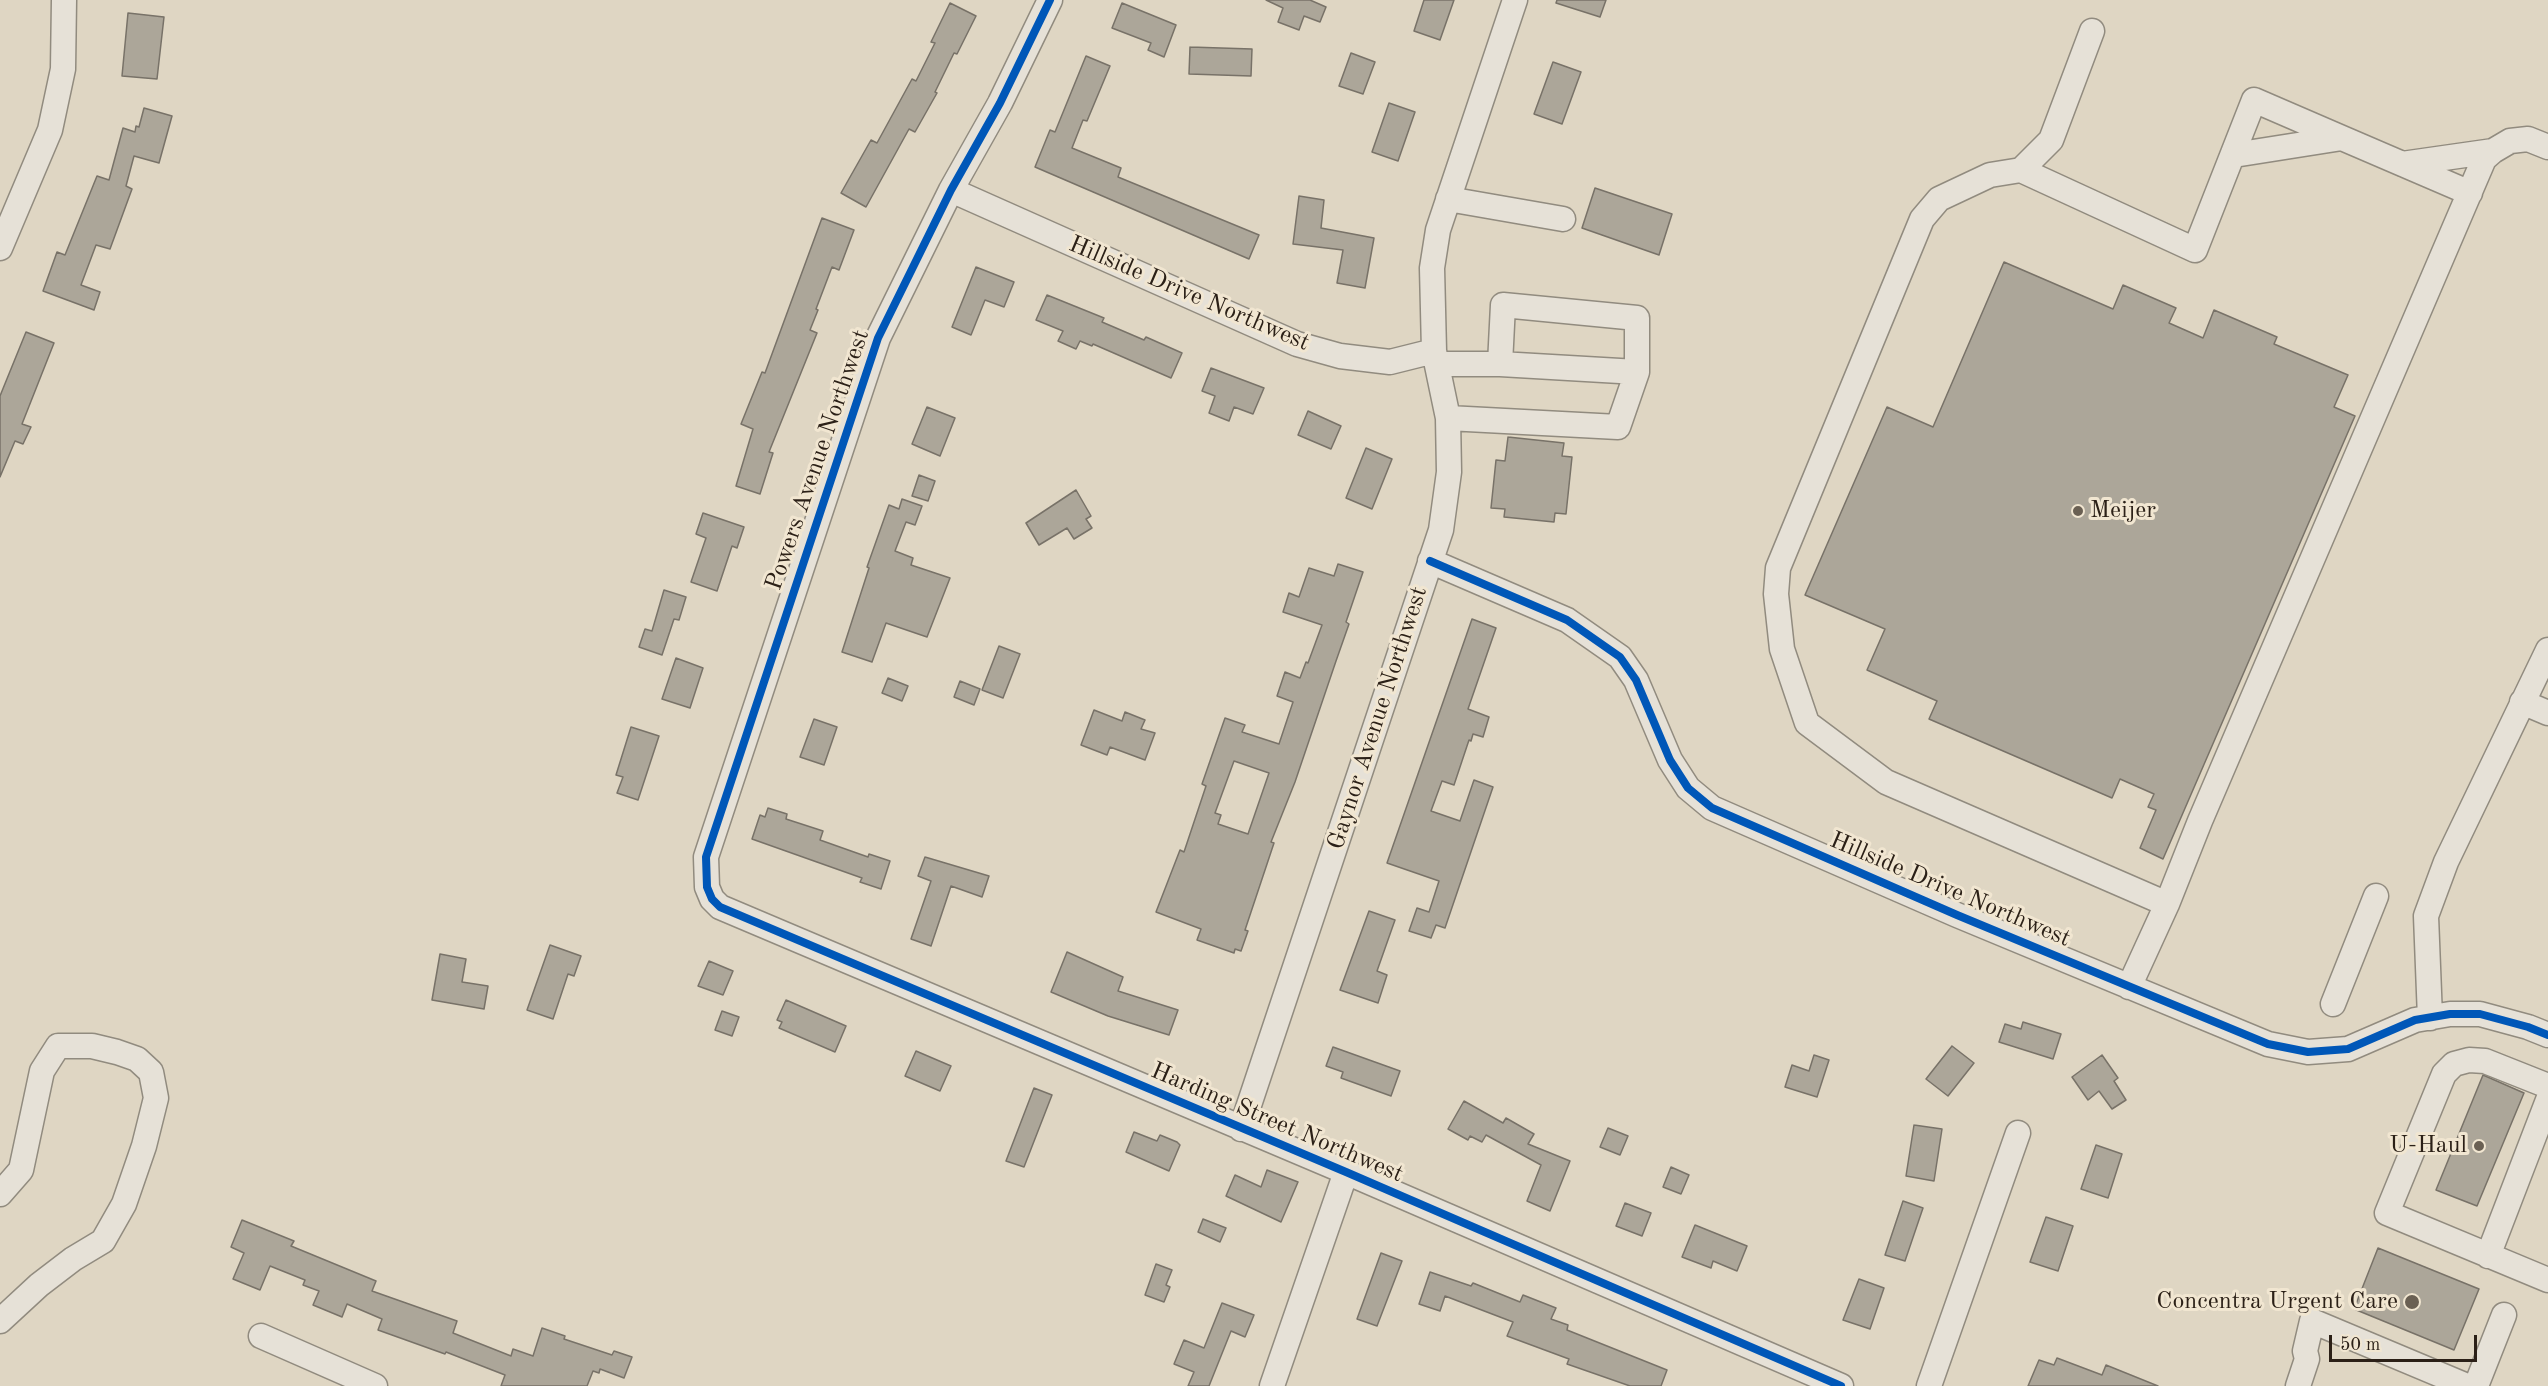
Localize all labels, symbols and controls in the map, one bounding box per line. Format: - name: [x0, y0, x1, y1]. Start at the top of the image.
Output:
- street label: Hillside Drive Northwest: [1064, 230, 1314, 358]
- street label: Powers Avenue Northwest: [760, 326, 876, 594]
- place label: Meijer: [2090, 497, 2156, 525]
- marker: Meijer: [2071, 504, 2085, 518]
- street label: Gaynor Avenue Northwest: [1322, 583, 1434, 853]
- street label: Hillside Drive Northwest: [1825, 826, 2075, 954]
- street label: Harding Street Northwest: [1146, 1057, 1408, 1189]
- place label: U-Haul: [2389, 1132, 2467, 1160]
- marker: U-Haul: [2472, 1139, 2486, 1153]
- place label: Concentra Urgent Care: [2156, 1288, 2398, 1316]
- marker: Concentra Urgent Care: [2403, 1293, 2421, 1311]
- scale bar: [2332, 1323, 2480, 1361]
- text: 50 m: [2340, 1336, 2380, 1354]

